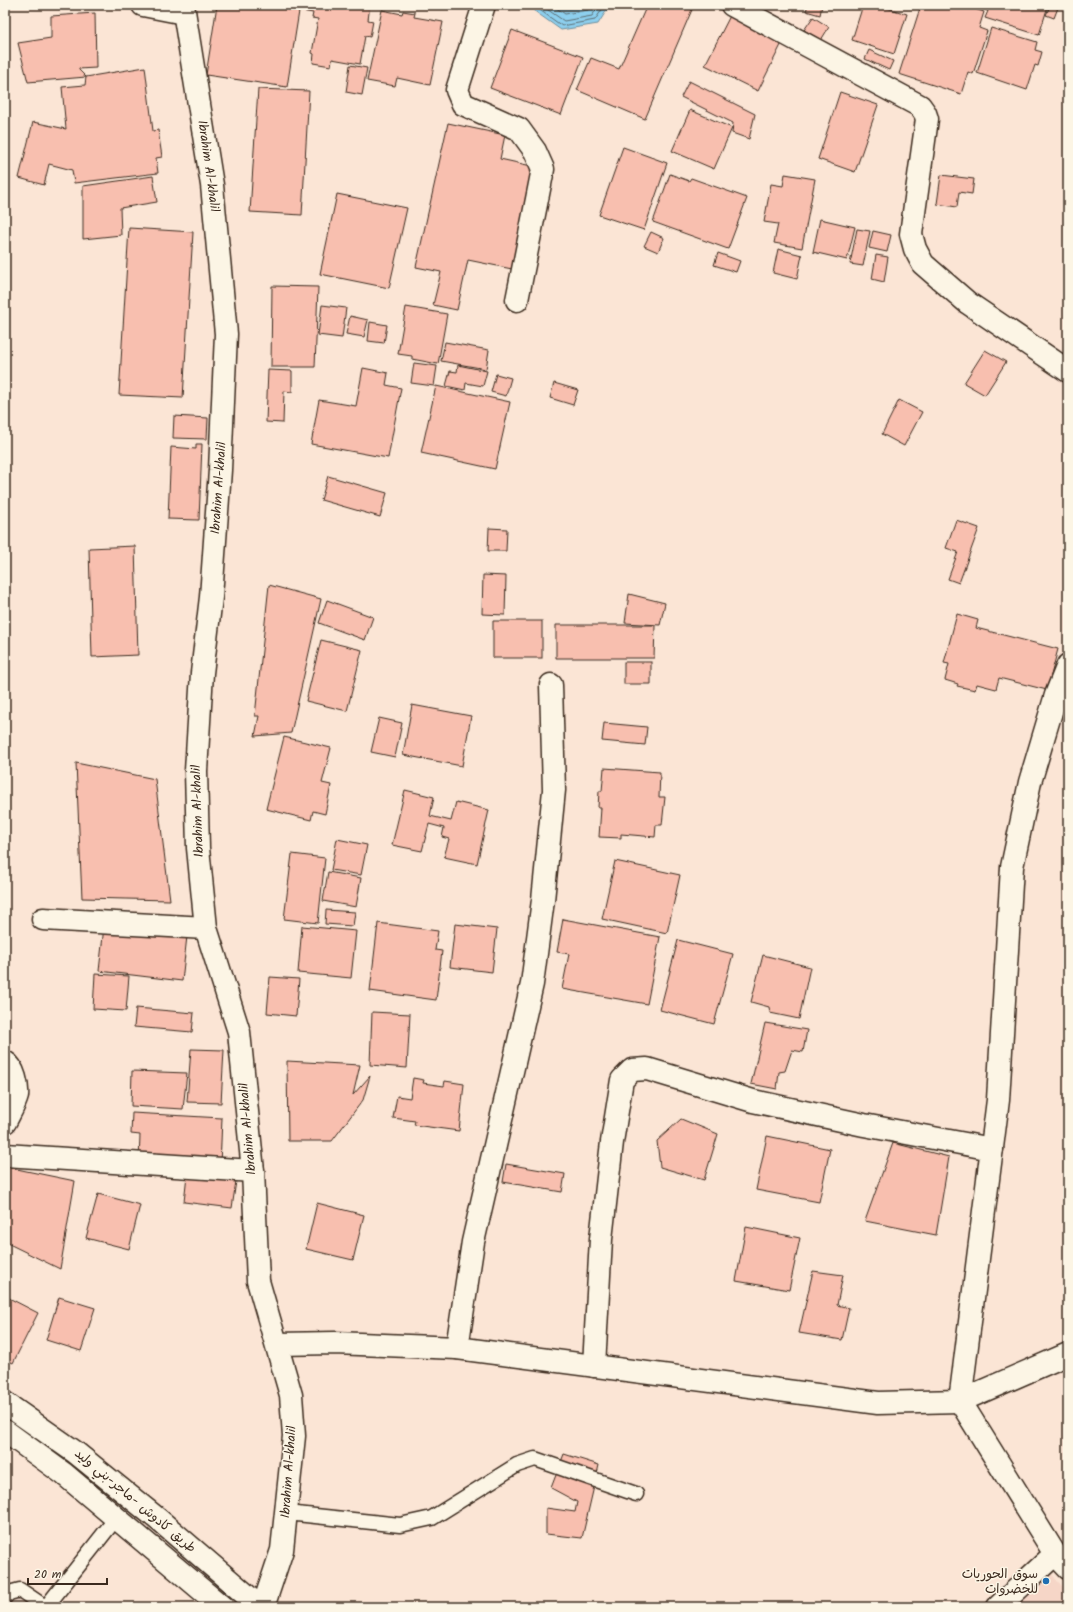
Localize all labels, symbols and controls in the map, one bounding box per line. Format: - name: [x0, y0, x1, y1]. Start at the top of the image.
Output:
- street label: Ibrahim Al-khalil: [191, 119, 225, 213]
- street label: Ibrahim Al-khalil: [205, 441, 233, 535]
- street label: Ibrahim Al-khalil: [186, 764, 210, 858]
- street label: Ibrahim Al-khalil: [234, 1082, 262, 1176]
- street label: Ibrahim Al-khalil: [275, 1425, 303, 1519]
- street label: طريق كادوش -ماجر-بني وليد: [70, 1444, 200, 1558]
- scale bar: [28, 1560, 107, 1586]
- place label: سوق الحوريات للخضروات: [962, 1564, 1038, 1600]
- text: 20 m: [34, 1565, 62, 1584]
- marker: سوق الحوريات للخضروات: [1041, 1576, 1051, 1586]

